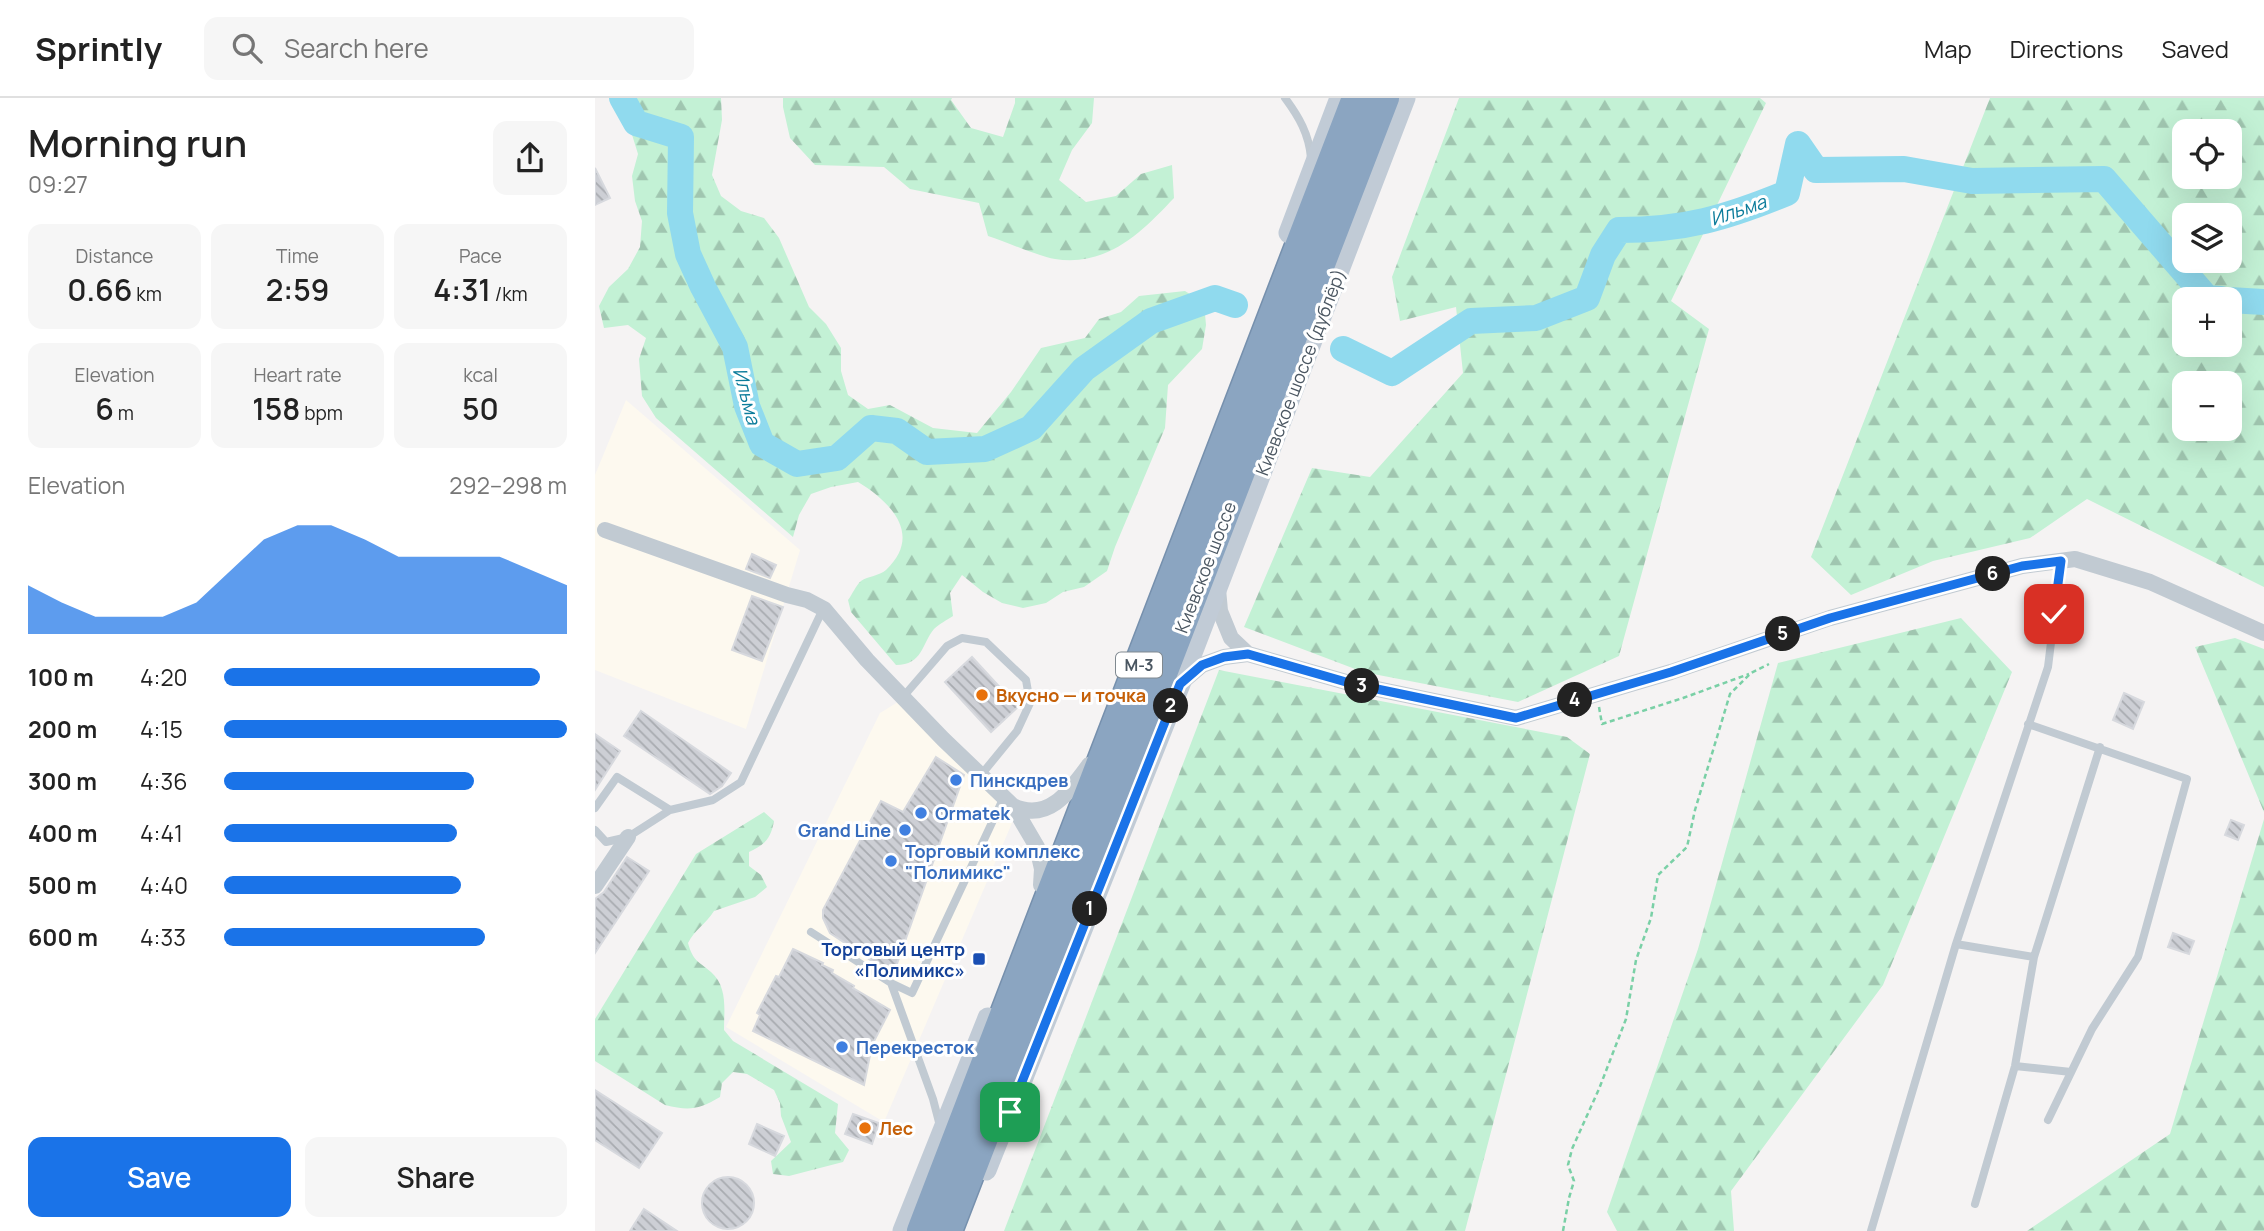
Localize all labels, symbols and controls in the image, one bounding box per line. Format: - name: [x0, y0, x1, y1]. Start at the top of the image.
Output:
- search box: [204, 17, 694, 80]
- text: Sprintly: [35, 26, 162, 71]
- icon: search: [228, 29, 266, 67]
- text: Search here: [284, 30, 429, 66]
- text: Map: [1924, 32, 1972, 65]
- text: Directions: [2010, 32, 2123, 65]
- text: Saved: [2161, 32, 2229, 65]
- text: Morning run: [28, 116, 247, 168]
- map controls: [2172, 119, 2242, 441]
- button: locate: [2172, 119, 2242, 189]
- button: share: [493, 121, 567, 195]
- text: 09:27: [28, 168, 88, 200]
- water label: Ильма: [1706, 188, 1771, 232]
- button: layers: [2172, 203, 2242, 273]
- text: Distance: [76, 243, 153, 269]
- text: Time: [276, 243, 319, 269]
- text: Pace: [459, 243, 502, 269]
- street label: Киевское шоссе (дублёр): [1249, 265, 1351, 479]
- text: 0.66: [67, 269, 132, 310]
- text: 2:59: [266, 269, 329, 310]
- text: 4:31: [433, 269, 491, 310]
- text: km: [132, 281, 162, 307]
- text: /km: [491, 281, 528, 307]
- button: +: [2172, 287, 2242, 357]
- text: Elevation: [74, 362, 155, 388]
- text: Heart rate: [253, 362, 342, 388]
- text: kcal: [463, 362, 498, 388]
- water label: Ильма: [727, 365, 767, 429]
- button: −: [2172, 371, 2242, 441]
- text: 6: [95, 388, 114, 429]
- text: 158: [252, 388, 300, 429]
- text: 50: [462, 388, 499, 429]
- text: m: [114, 400, 134, 426]
- text: bpm: [300, 400, 343, 426]
- text: Elevation: [28, 469, 125, 501]
- text: 292–298 m: [449, 469, 567, 501]
- street label: Киевское шоссе: [1169, 498, 1241, 636]
- pin: 6: [1975, 556, 2011, 592]
- text: 6: [1987, 560, 1998, 586]
- pin: [2024, 584, 2084, 644]
- icon: check: [2035, 595, 2073, 633]
- pin: 5: [1765, 616, 1801, 652]
- text: 5: [1777, 620, 1788, 646]
- road number: М-3: [1116, 652, 1162, 678]
- text: 100 m: [28, 661, 94, 693]
- text: 4:20: [140, 661, 188, 693]
- pin: 3: [1345, 668, 1379, 704]
- text: 3: [1356, 672, 1367, 698]
- pin: 4: [1557, 682, 1593, 718]
- place label: Вкусно — и точка: [996, 683, 1146, 707]
- text: 4: [1569, 686, 1580, 712]
- marker: Вкусно — и точка: [974, 687, 990, 703]
- pin: 2: [1153, 688, 1189, 724]
- text: 2: [1165, 692, 1176, 718]
- text: 200 m: [28, 713, 97, 745]
- text: 4:15: [140, 713, 183, 745]
- text: 300 m: [28, 765, 97, 797]
- text: 4:36: [140, 765, 187, 797]
- place label: Пинскдрев: [970, 768, 1068, 792]
- marker: Пинскдрев: [948, 772, 964, 788]
- place label: Ormatek: [935, 801, 1011, 825]
- marker: Ormatek: [913, 805, 929, 821]
- text: 400 m: [28, 817, 98, 849]
- text: 4:41: [140, 817, 183, 849]
- place label: Grand Line: [798, 818, 891, 842]
- marker: Grand Line: [897, 822, 913, 838]
- place label: Торговый комплекс "Полимикс": [905, 839, 1080, 884]
- marker: Торговый комплекс "Полимикс": [883, 853, 899, 869]
- text: 500 m: [28, 869, 97, 901]
- text: 4:40: [140, 869, 188, 901]
- pin: 1: [1072, 892, 1107, 926]
- text: 1: [1085, 895, 1094, 921]
- text: 600 m: [28, 921, 98, 953]
- text: 4:33: [140, 921, 186, 953]
- place label: Торговый центр «Полимикс»: [821, 937, 965, 982]
- marker: Торговый центр «Полимикс»: [971, 951, 987, 967]
- place label: Перекресток: [856, 1035, 975, 1059]
- marker: Перекресток: [834, 1039, 850, 1055]
- pin: [980, 1082, 1040, 1142]
- icon: arrive: [991, 1093, 1029, 1131]
- place label: Лес: [879, 1116, 913, 1140]
- marker: Лес: [857, 1120, 873, 1136]
- button: Save: [28, 1137, 291, 1217]
- button: Share: [305, 1137, 567, 1217]

